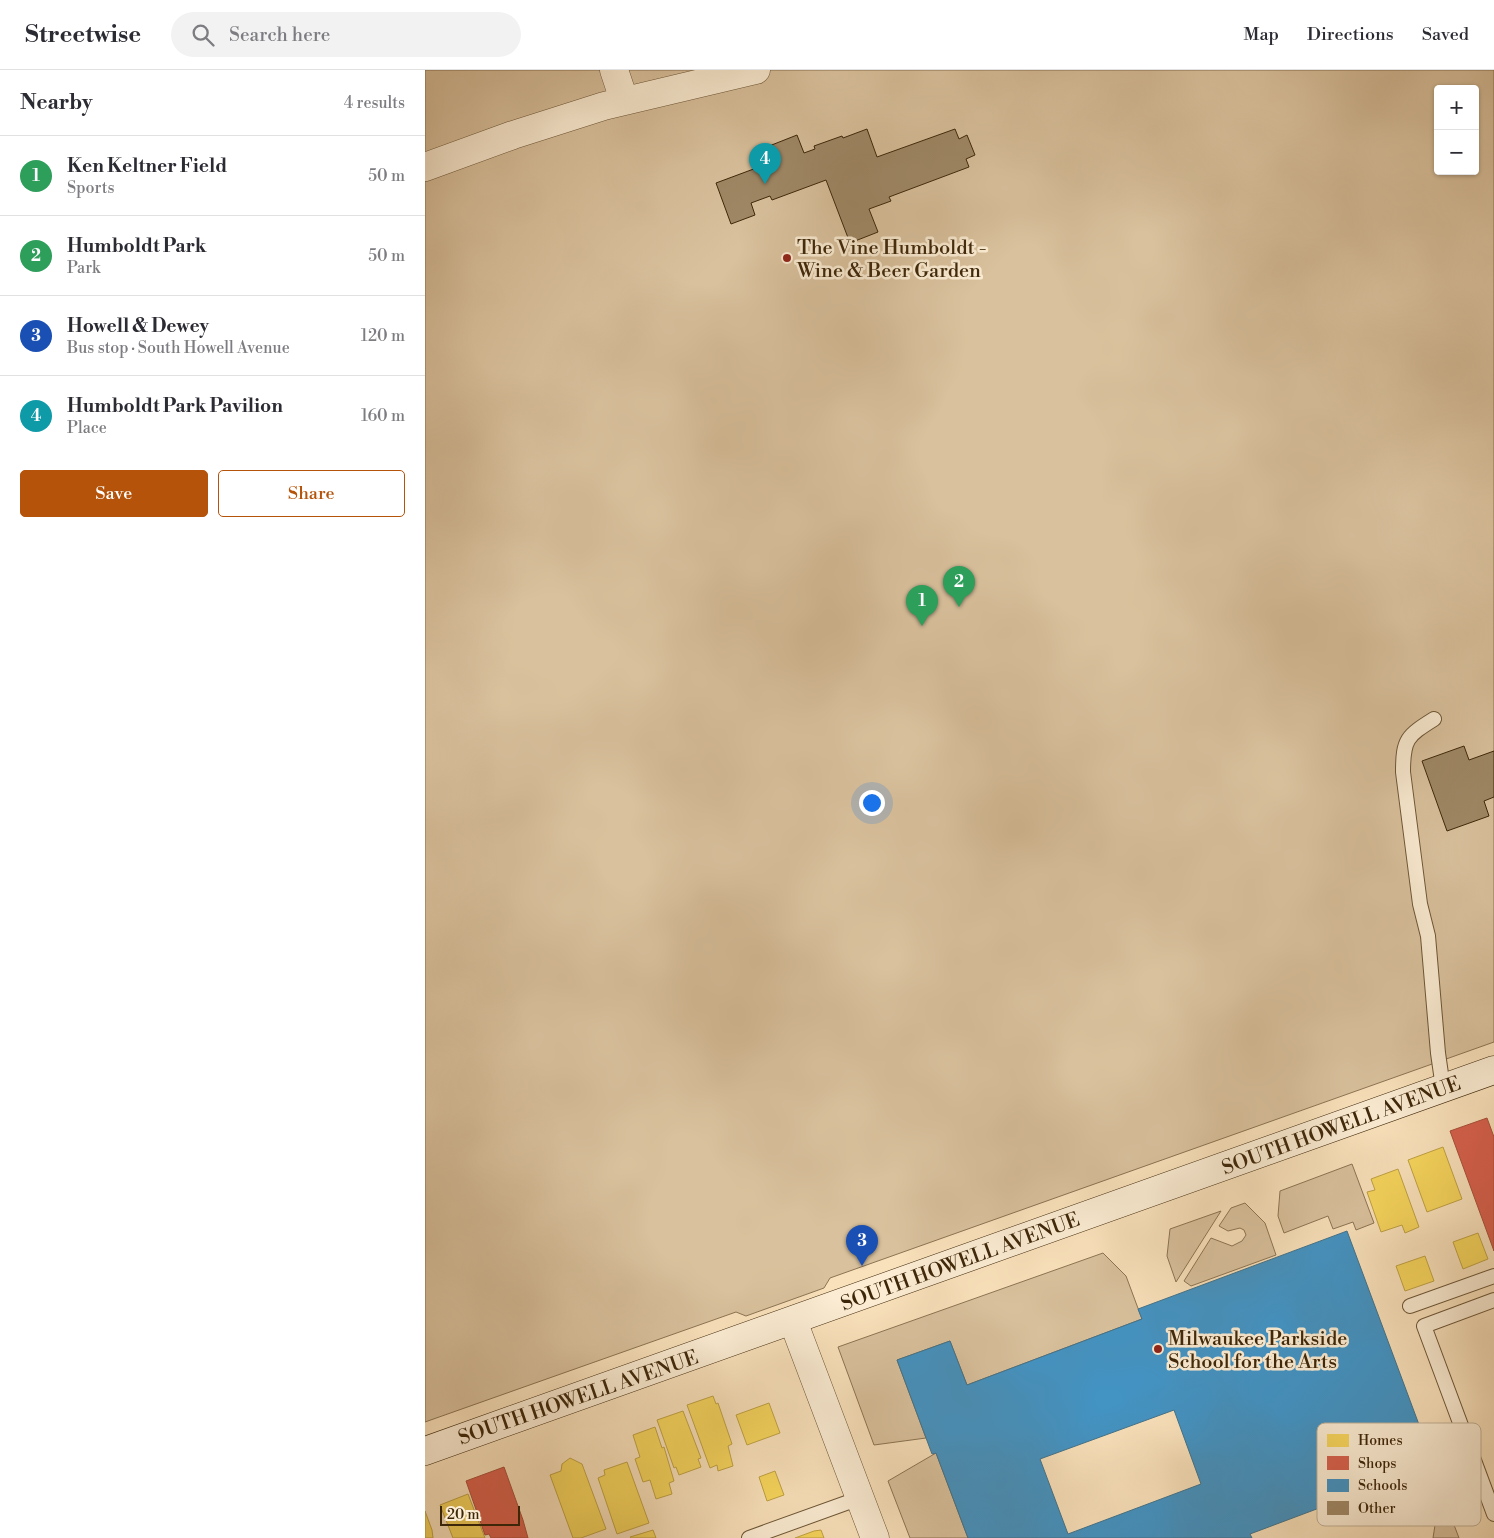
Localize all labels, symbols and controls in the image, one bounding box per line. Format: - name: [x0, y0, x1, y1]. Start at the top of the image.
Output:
- search box: [171, 12, 521, 57]
- text: Streetwise: [25, 20, 141, 50]
- icon: search: [189, 21, 217, 49]
- text: Search here: [229, 23, 330, 47]
- text: Map: [1243, 23, 1279, 46]
- text: Directions: [1307, 23, 1394, 46]
- text: Saved: [1422, 23, 1469, 46]
- map controls: [1434, 85, 1479, 175]
- button: +: [1434, 85, 1479, 130]
- text: Nearby: [20, 90, 93, 116]
- text: 4 results: [344, 93, 405, 113]
- button: −: [1434, 130, 1479, 175]
- pin: 4: [749, 143, 781, 184]
- text: Ken Keltner Field: [67, 154, 227, 178]
- text: 1: [32, 166, 40, 186]
- text: 50 m: [368, 166, 405, 186]
- text: Sports: [67, 178, 114, 198]
- text: Humboldt Park: [67, 234, 207, 258]
- place label: The Vine Humboldt - Wine & Beer Garden: [796, 236, 987, 284]
- text: 2: [31, 246, 41, 266]
- text: 50 m: [368, 246, 405, 266]
- marker: The Vine Humboldt - Wine & Beer Garden: [781, 252, 793, 264]
- text: Park: [67, 258, 100, 278]
- text: Howell & Dewey: [67, 314, 209, 338]
- text: 3: [31, 326, 41, 346]
- text: 120 m: [361, 326, 405, 346]
- text: Bus stop · South Howell Avenue: [67, 338, 290, 358]
- text: Humboldt Park Pavilion: [67, 394, 283, 418]
- text: 4: [31, 406, 41, 426]
- text: 160 m: [361, 406, 405, 426]
- text: Place: [67, 418, 107, 438]
- button: Save: [20, 470, 208, 517]
- button: Share: [218, 470, 405, 517]
- pin: 2: [943, 566, 975, 607]
- pin: 1: [906, 585, 938, 626]
- your location: [859, 790, 885, 816]
- street label: SOUTH HOWELL AVENUE: [1219, 1072, 1464, 1181]
- street label: SOUTH HOWELL AVENUE: [838, 1208, 1083, 1317]
- pin: 3: [846, 1225, 878, 1266]
- place label: Milwaukee Parkside School for the Arts: [1168, 1327, 1347, 1375]
- marker: Milwaukee Parkside School for the Arts: [1152, 1343, 1164, 1355]
- street label: SOUTH HOWELL AVENUE: [455, 1346, 702, 1451]
- legend: [1317, 1423, 1481, 1526]
- text: Homes: [1358, 1432, 1403, 1450]
- text: Shops: [1358, 1455, 1396, 1473]
- text: Schools: [1358, 1477, 1407, 1495]
- text: Other: [1358, 1500, 1396, 1518]
- scale bar: [440, 1503, 520, 1526]
- text: 20 m: [447, 1506, 479, 1524]

